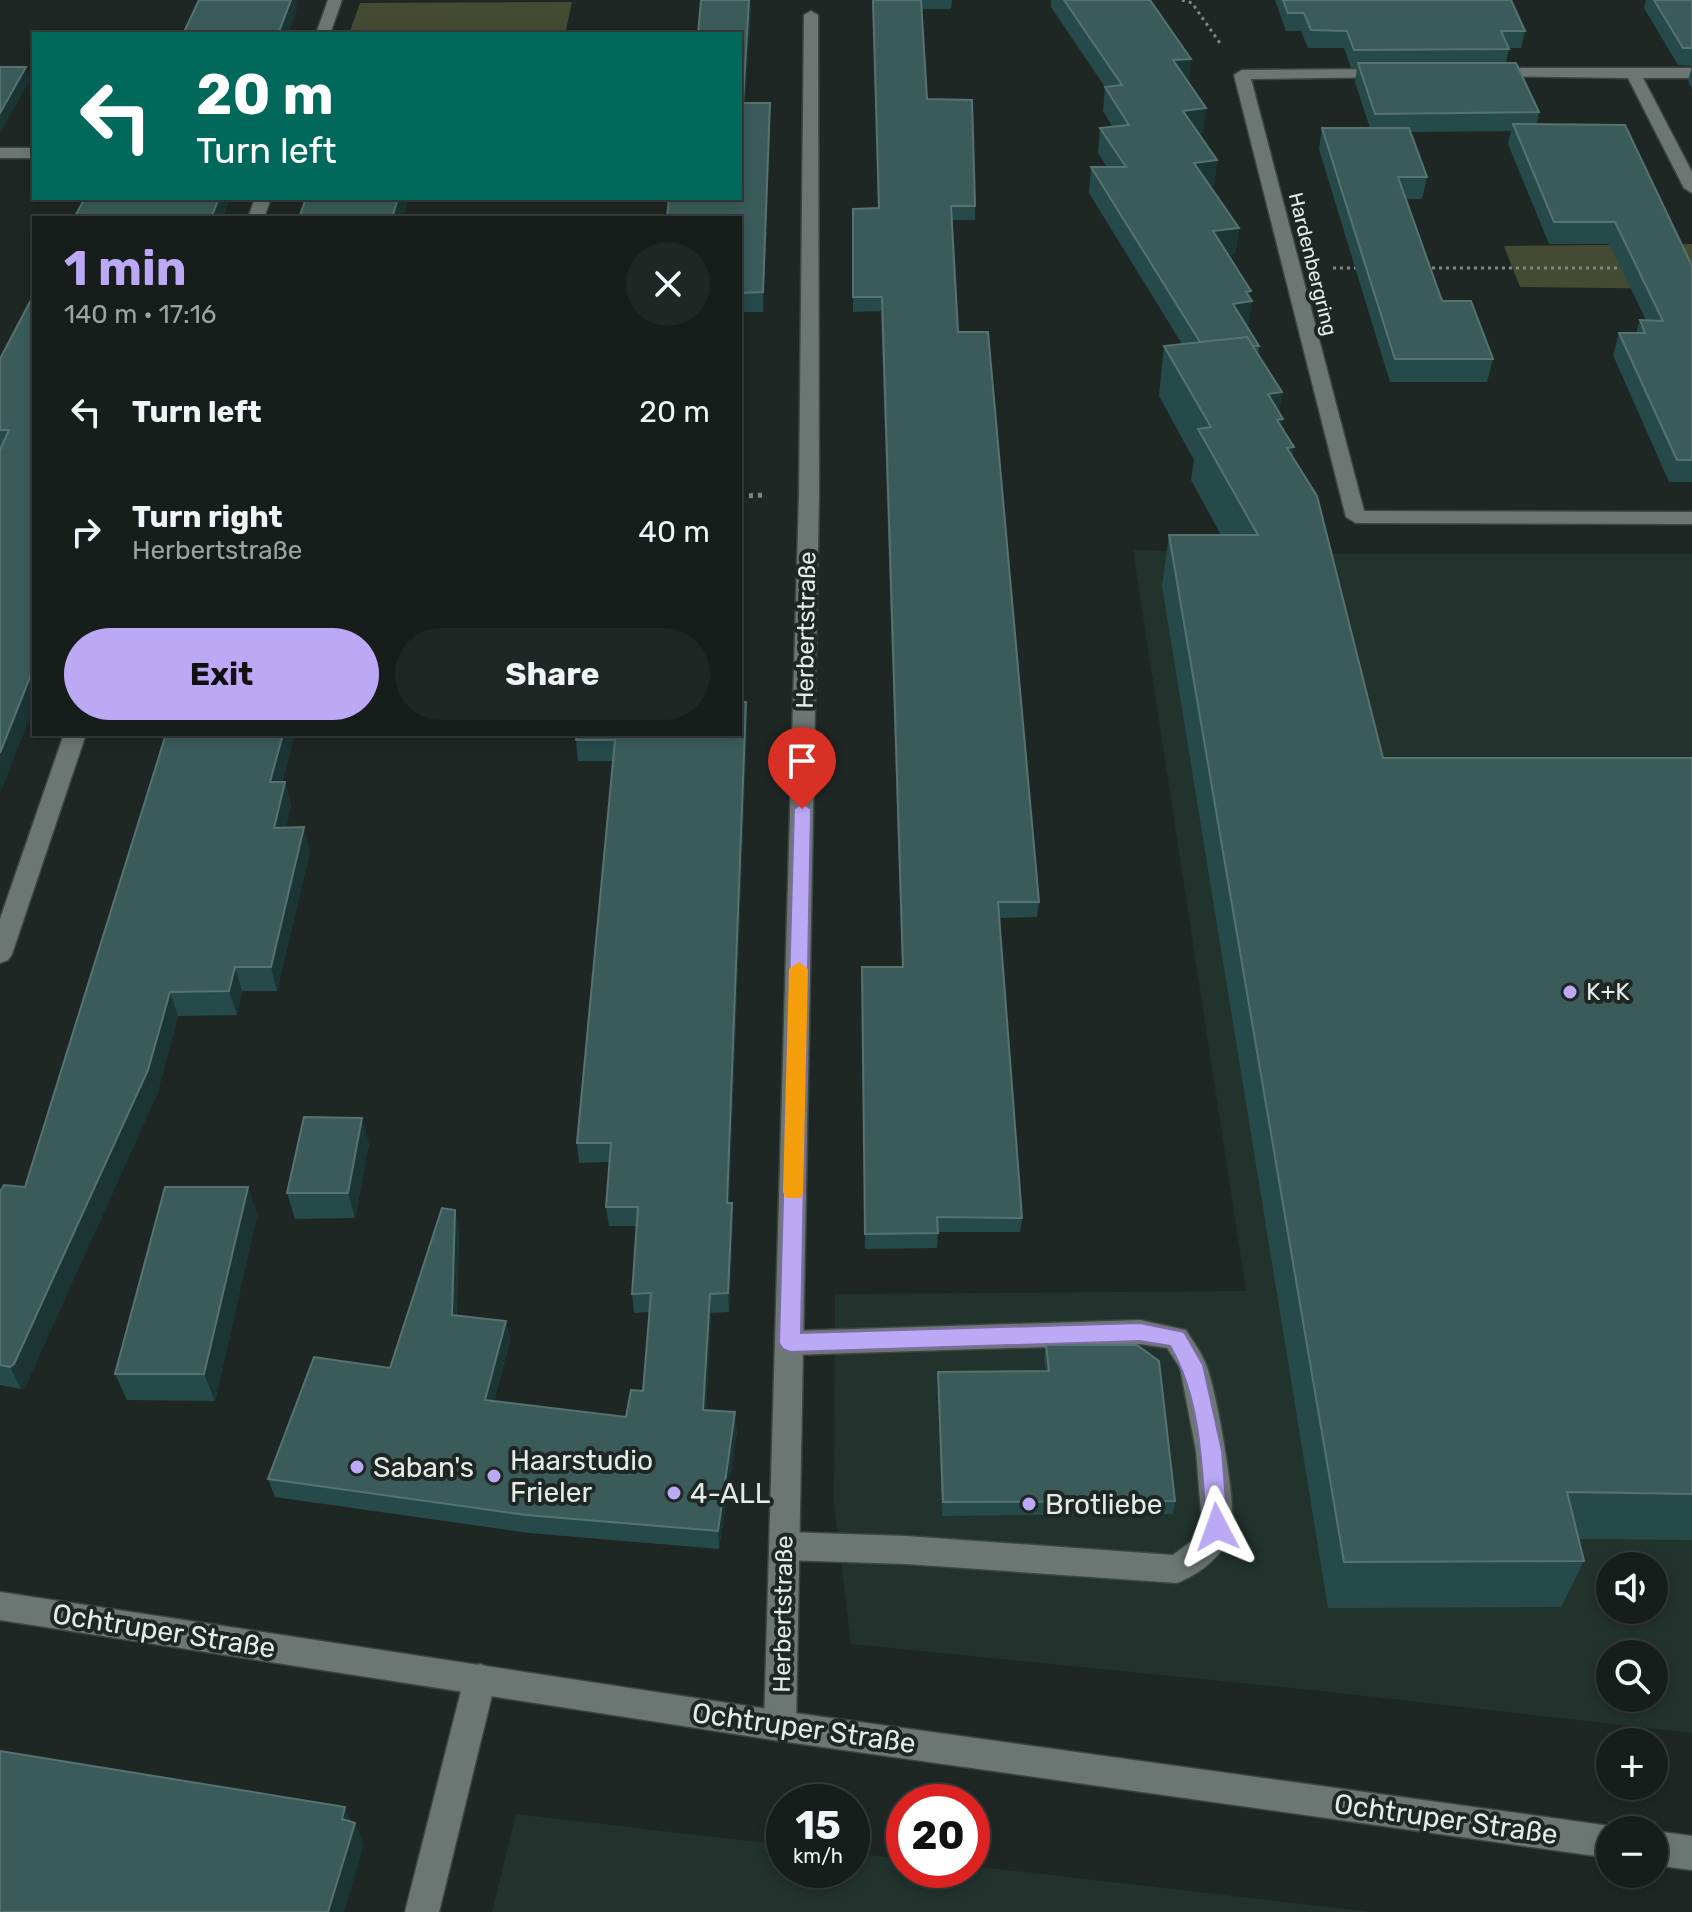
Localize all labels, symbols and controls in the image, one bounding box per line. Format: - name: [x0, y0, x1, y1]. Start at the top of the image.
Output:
- text: 20 m: [196, 62, 334, 128]
- icon: left: [64, 64, 168, 168]
- text: Turn left: [196, 129, 337, 172]
- street label: Hardenbergring: [1284, 190, 1342, 338]
- text: 1 min: [64, 240, 187, 297]
- button: close: [626, 242, 710, 326]
- text: 140 m · 17:16: [64, 299, 217, 330]
- icon: left: [64, 390, 108, 434]
- text: Turn left: [132, 394, 262, 430]
- text: 20 m: [639, 394, 710, 430]
- text: Turn right: [132, 499, 283, 535]
- icon: right: [64, 510, 108, 554]
- text: 40 m: [638, 514, 710, 550]
- text: Herbertstraße: [132, 535, 302, 566]
- street label: Herbertstraße: [791, 551, 821, 709]
- button: Exit: [64, 628, 379, 720]
- button: Share: [395, 628, 710, 720]
- pin: [768, 727, 836, 809]
- icon: arrive: [780, 739, 824, 783]
- place label: K+K: [1586, 978, 1630, 1006]
- marker: K+K: [1561, 983, 1579, 1001]
- place label: Haarstudio Frieler: [510, 1444, 653, 1509]
- place label: Saban's: [373, 1451, 474, 1484]
- marker: Saban's: [348, 1458, 366, 1476]
- marker: Haarstudio Frieler: [485, 1467, 503, 1485]
- place label: 4-ALL: [690, 1477, 771, 1510]
- marker: 4-ALL: [665, 1484, 683, 1502]
- position arrow: [1175, 1485, 1259, 1569]
- place label: Brotliebe: [1045, 1488, 1163, 1521]
- marker: Brotliebe: [1020, 1495, 1038, 1513]
- street label: Herbertstraße: [768, 1535, 798, 1693]
- map controls: [1596, 1552, 1668, 1888]
- button: sound: [1596, 1552, 1668, 1624]
- street label: Ochtruper Straße: [50, 1597, 278, 1665]
- button: search: [1596, 1640, 1668, 1712]
- street label: Ochtruper Straße: [690, 1696, 918, 1760]
- button: +: [1596, 1728, 1668, 1800]
- speed limit sign: 20: [886, 1784, 990, 1888]
- street label: Ochtruper Straße: [1332, 1787, 1560, 1851]
- text: 15: [795, 1802, 841, 1849]
- button: −: [1596, 1816, 1668, 1888]
- text: km/h: [793, 1844, 843, 1868]

